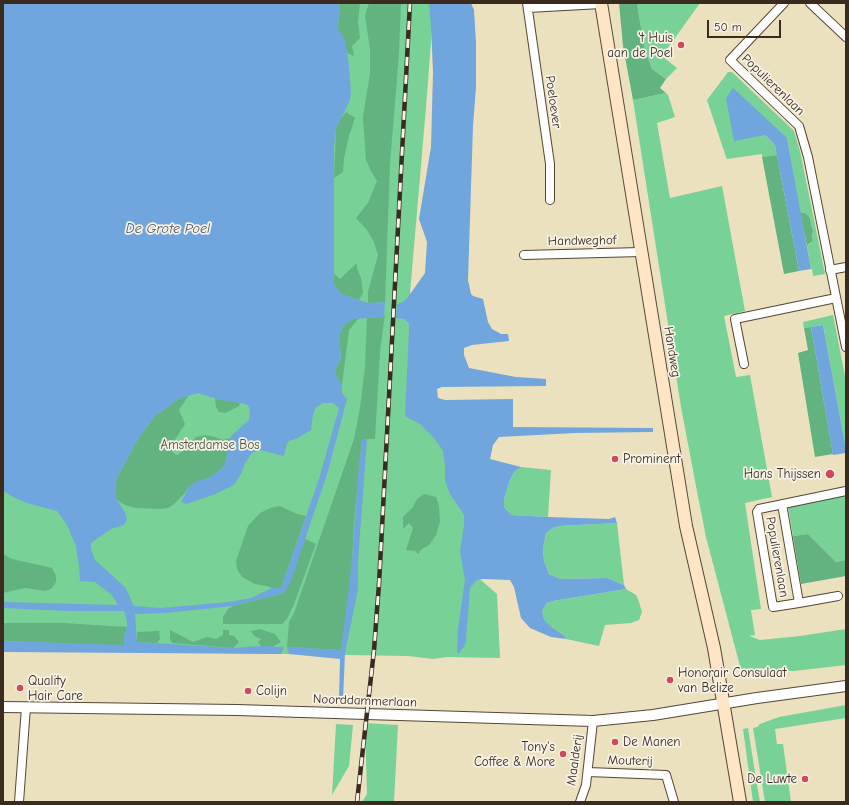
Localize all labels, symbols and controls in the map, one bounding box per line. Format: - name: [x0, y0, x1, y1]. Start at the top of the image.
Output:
- scale bar: [709, 12, 783, 38]
- text: 50 m: [714, 20, 742, 34]
- place label: 't Huis aan de Poel: [607, 30, 673, 61]
- marker: 't Huis aan de Poel: [676, 40, 686, 50]
- street label: Populierenlaan: [738, 51, 808, 119]
- street label: Poeloever: [542, 75, 564, 129]
- water label: De Grote Poel: [126, 221, 210, 237]
- street label: Handweghof: [548, 233, 616, 249]
- street label: Handweg: [660, 326, 684, 378]
- park label: Amsterdamse Bos: [160, 437, 260, 453]
- place label: Prominent: [623, 451, 680, 467]
- marker: Prominent: [610, 454, 620, 464]
- place label: Hans Thijssen: [744, 466, 821, 482]
- marker: Hans Thijssen: [824, 468, 836, 480]
- street label: Populierenlaan: [762, 515, 792, 599]
- place label: Honorair Consulaat van Belize: [678, 665, 786, 696]
- place label: Quality Hair Care: [28, 673, 83, 704]
- marker: Honorair Consulaat van Belize: [665, 675, 675, 685]
- marker: Quality Hair Care: [15, 683, 25, 693]
- place label: Colijn: [256, 683, 287, 699]
- marker: Colijn: [243, 686, 253, 696]
- street label: Noorddammerlaan: [313, 691, 417, 711]
- street label: Maalderij: [564, 733, 586, 787]
- place label: De Manen: [623, 734, 681, 750]
- marker: De Manen: [610, 737, 620, 747]
- place label: Tony's Coffee & More: [474, 739, 555, 770]
- marker: Tony's Coffee & More: [558, 749, 568, 759]
- street label: Mouterij: [607, 752, 653, 770]
- place label: De Luwte: [747, 771, 797, 787]
- marker: De Luwte: [800, 774, 810, 784]

